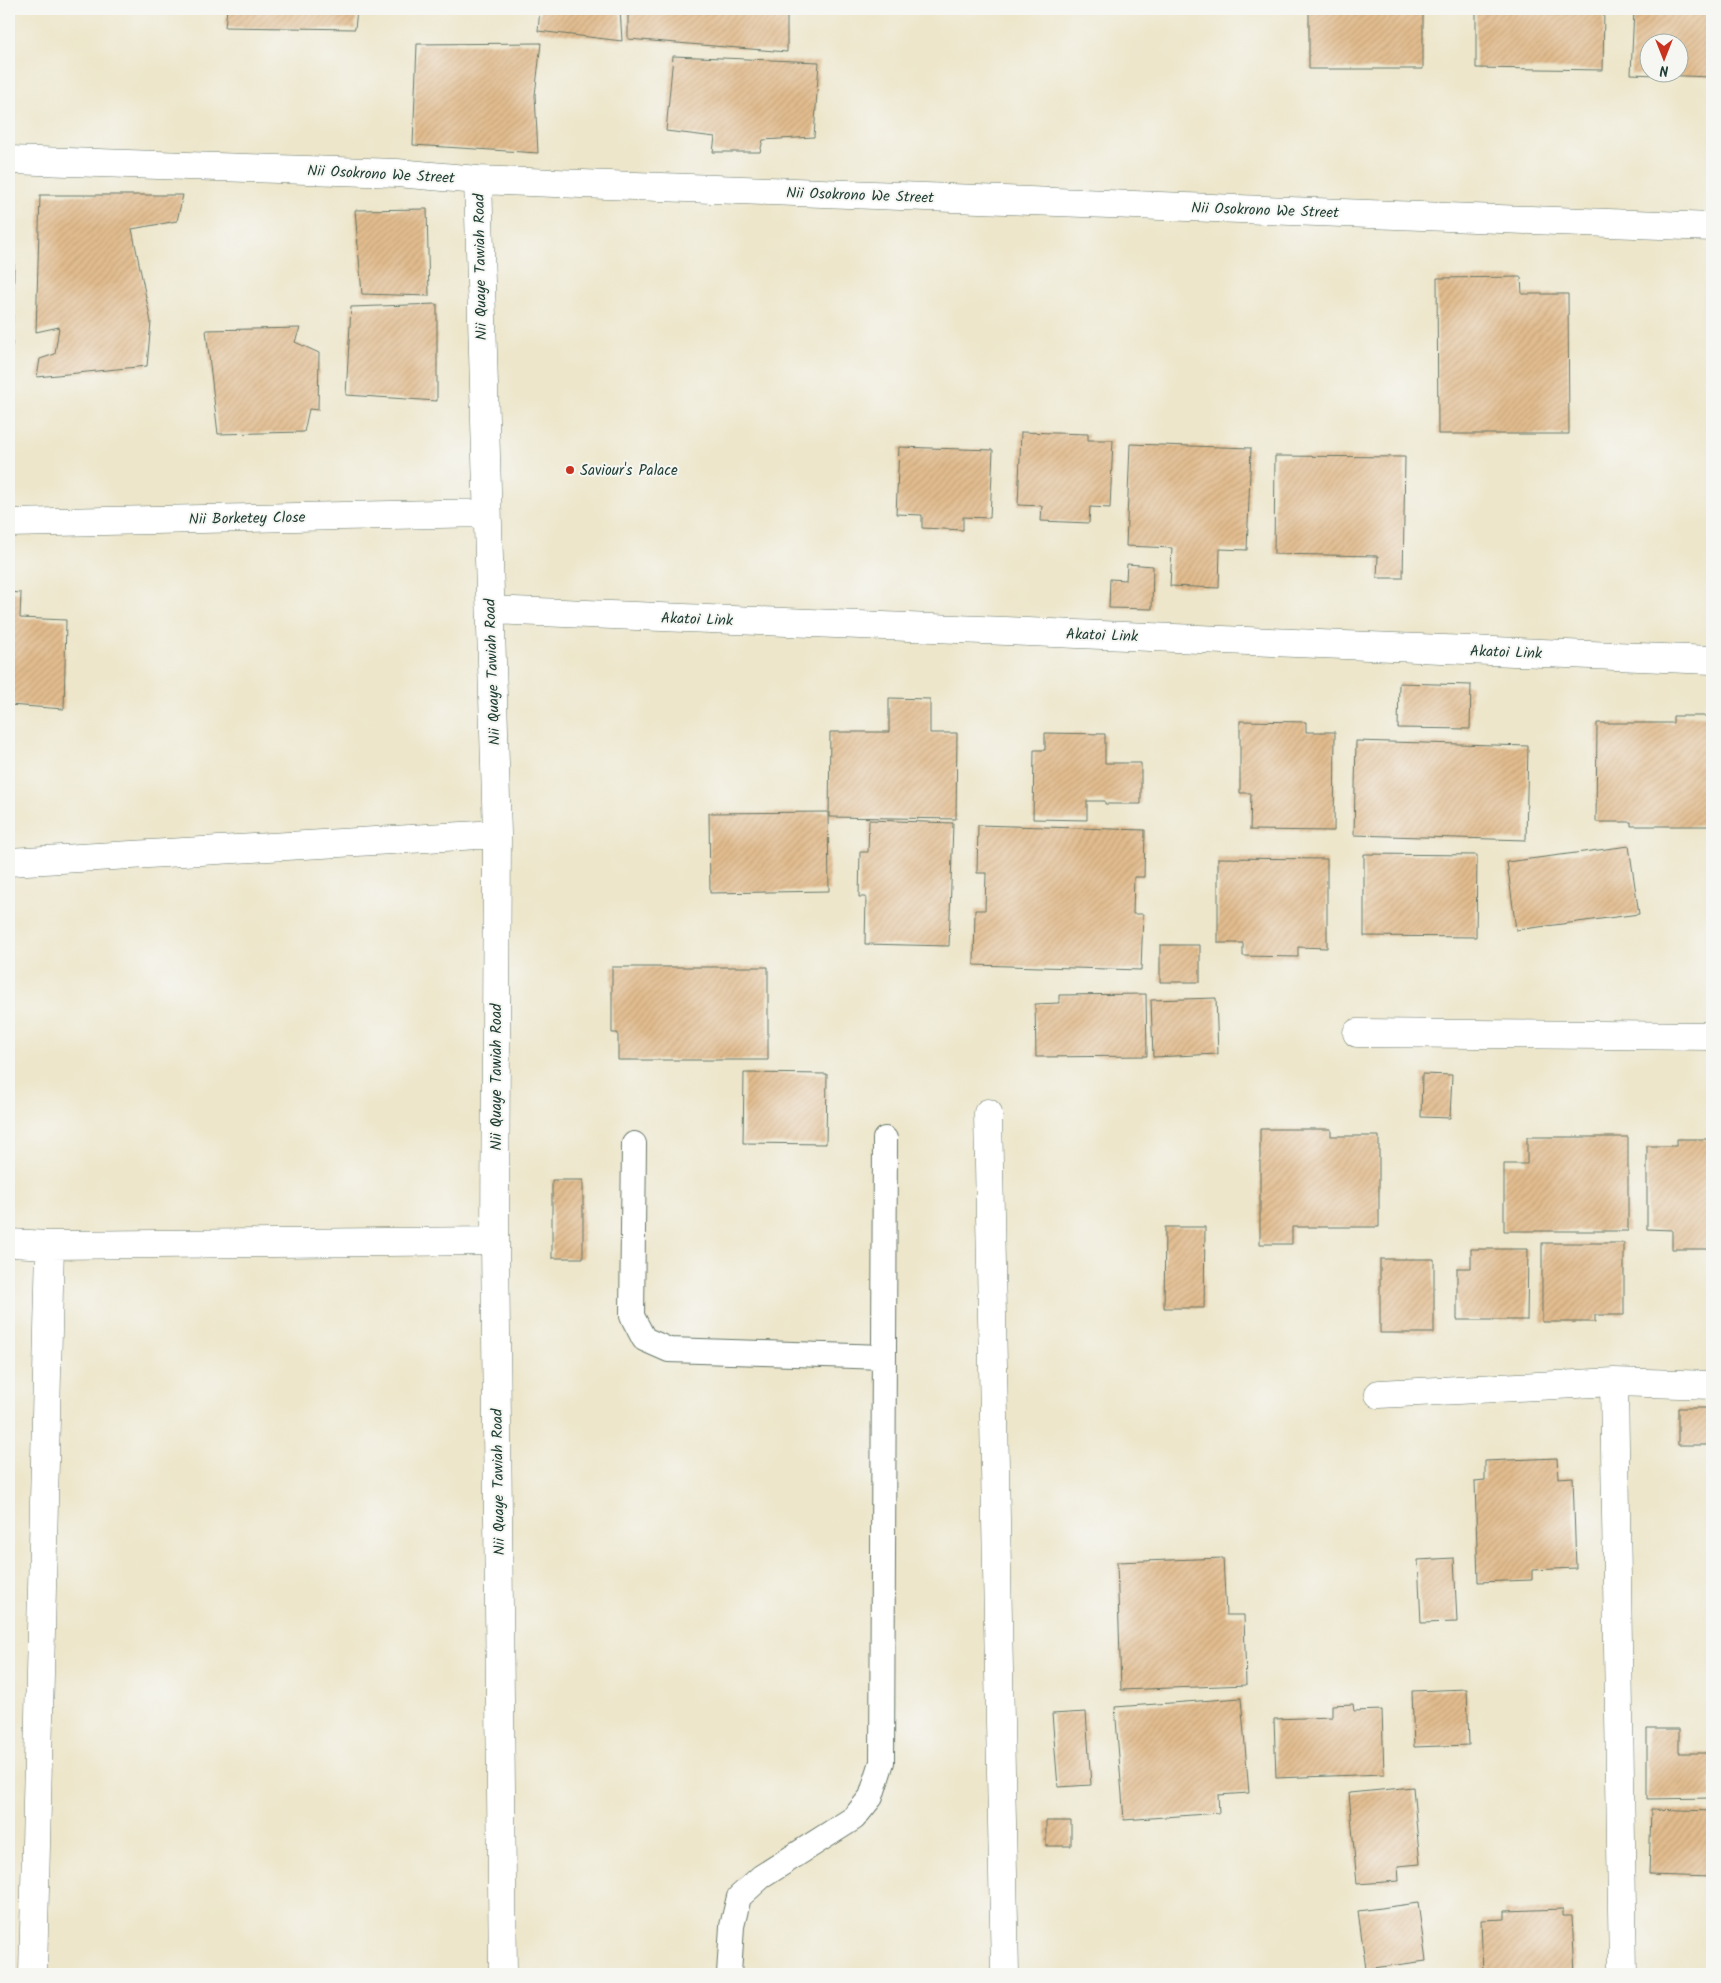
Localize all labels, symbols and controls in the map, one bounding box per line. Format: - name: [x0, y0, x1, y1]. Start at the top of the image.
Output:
- north arrow: [1638, 32, 1688, 82]
- text: N: [1659, 59, 1668, 81]
- street label: Nii Osokrono We Street: [307, 159, 456, 191]
- street label: Nii Osokrono We Street: [786, 181, 934, 211]
- street label: Nii Quaye Tawiah Road: [468, 193, 494, 341]
- street label: Nii Osokrono We Street: [1191, 196, 1339, 226]
- place label: Saviour's Palace: [580, 459, 678, 483]
- marker: Saviour's Palace: [564, 464, 576, 476]
- street label: Nii Borketey Close: [189, 506, 306, 532]
- street label: Nii Quaye Tawiah Road: [478, 598, 508, 746]
- street label: Akatoi Link: [660, 607, 734, 633]
- street label: Akatoi Link: [1065, 623, 1139, 649]
- street label: Akatoi Link: [1469, 640, 1543, 666]
- street label: Nii Quaye Tawiah Road: [485, 1003, 509, 1150]
- street label: Nii Quaye Tawiah Road: [486, 1408, 512, 1556]

